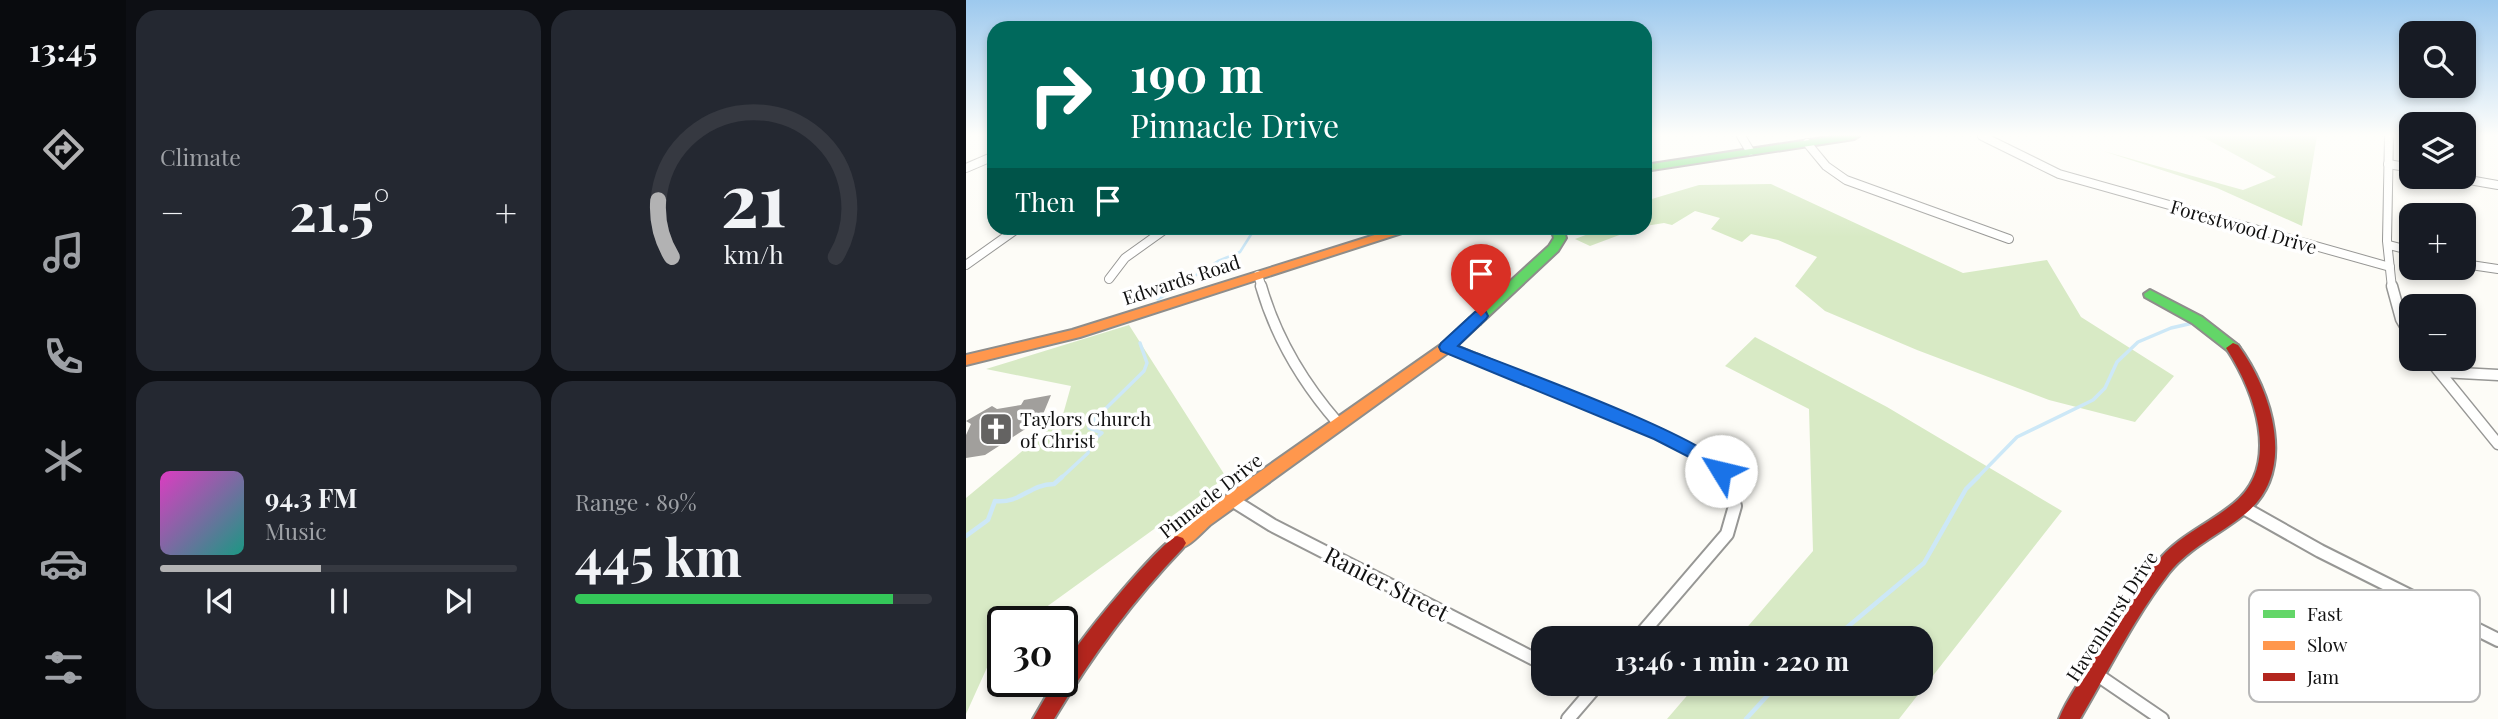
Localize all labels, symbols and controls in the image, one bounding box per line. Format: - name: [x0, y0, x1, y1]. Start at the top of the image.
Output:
- map controls: [2399, 21, 2476, 371]
- button: search: [2399, 21, 2476, 98]
- text: 13:45: [29, 27, 97, 70]
- text: 190 m: [1130, 40, 1263, 105]
- icon: right: [1015, 49, 1106, 140]
- text: Pinnacle Drive: [1130, 103, 1339, 146]
- button: layers: [2399, 112, 2476, 189]
- icon: directions: [39, 125, 88, 174]
- text: Climate: [160, 141, 241, 172]
- text: 21: [721, 148, 786, 245]
- text: 21.5°: [290, 176, 390, 245]
- icon: arrive: [1089, 182, 1127, 220]
- text: Then: [1015, 184, 1075, 219]
- text: −: [160, 186, 185, 237]
- text: +: [495, 186, 517, 237]
- street label: Forestwood Drive: [2168, 193, 2320, 259]
- button: +: [2399, 203, 2476, 280]
- icon: music: [39, 228, 88, 277]
- text: km/h: [724, 236, 784, 269]
- pin: [1451, 244, 1511, 316]
- street label: Edwards Road: [1119, 248, 1243, 310]
- icon: arrive: [1462, 255, 1500, 293]
- button: −: [2399, 294, 2476, 371]
- icon: phone: [39, 332, 88, 381]
- place label: Taylors Church of Christ: [1020, 405, 1151, 453]
- church icon: Taylors Church of Christ: [977, 410, 1015, 448]
- position arrow: [1684, 434, 1758, 508]
- icon: climate: [39, 436, 88, 485]
- street label: Pinnacle Drive: [1153, 447, 1267, 543]
- text: 94.3 FM: [265, 480, 357, 515]
- text: Range · 89%: [575, 486, 697, 517]
- text: Music: [265, 515, 326, 546]
- text: 445 km: [575, 521, 742, 590]
- street label: Ranier Street: [1320, 538, 1455, 628]
- icon: car: [39, 539, 88, 588]
- street label: Havenhurst Drive: [2059, 546, 2163, 686]
- icon: previous: [201, 582, 239, 620]
- icon: pause: [320, 582, 358, 620]
- icon: next: [439, 582, 477, 620]
- legend: [2249, 590, 2480, 702]
- text: Fast: [2307, 600, 2343, 626]
- speed limit sign: 30: [987, 606, 1078, 697]
- text: Slow: [2307, 631, 2348, 657]
- icon: filters: [39, 643, 88, 692]
- text: 13:46 · 1 min · 220 m: [1615, 643, 1849, 678]
- text: Jam: [2306, 663, 2339, 689]

